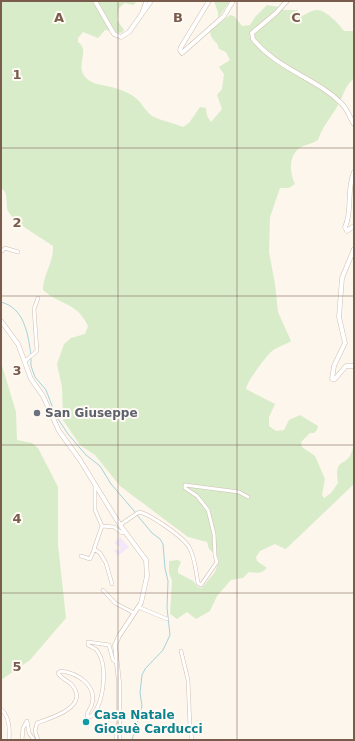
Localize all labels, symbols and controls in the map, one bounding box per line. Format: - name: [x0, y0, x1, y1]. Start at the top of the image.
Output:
- text: A: [54, 10, 64, 25]
- text: B: [173, 10, 183, 25]
- text: C: [291, 10, 301, 25]
- text: 1: [12, 67, 22, 82]
- text: 2: [12, 215, 22, 230]
- text: 3: [12, 363, 22, 378]
- place label: San Giuseppe: [45, 406, 138, 420]
- marker: San Giuseppe: [32, 408, 42, 418]
- text: 4: [12, 511, 22, 526]
- text: 5: [12, 659, 22, 674]
- place label: Casa Natale Giosuè Carducci: [94, 708, 203, 736]
- marker: Casa Natale Giosuè Carducci: [81, 717, 91, 727]

